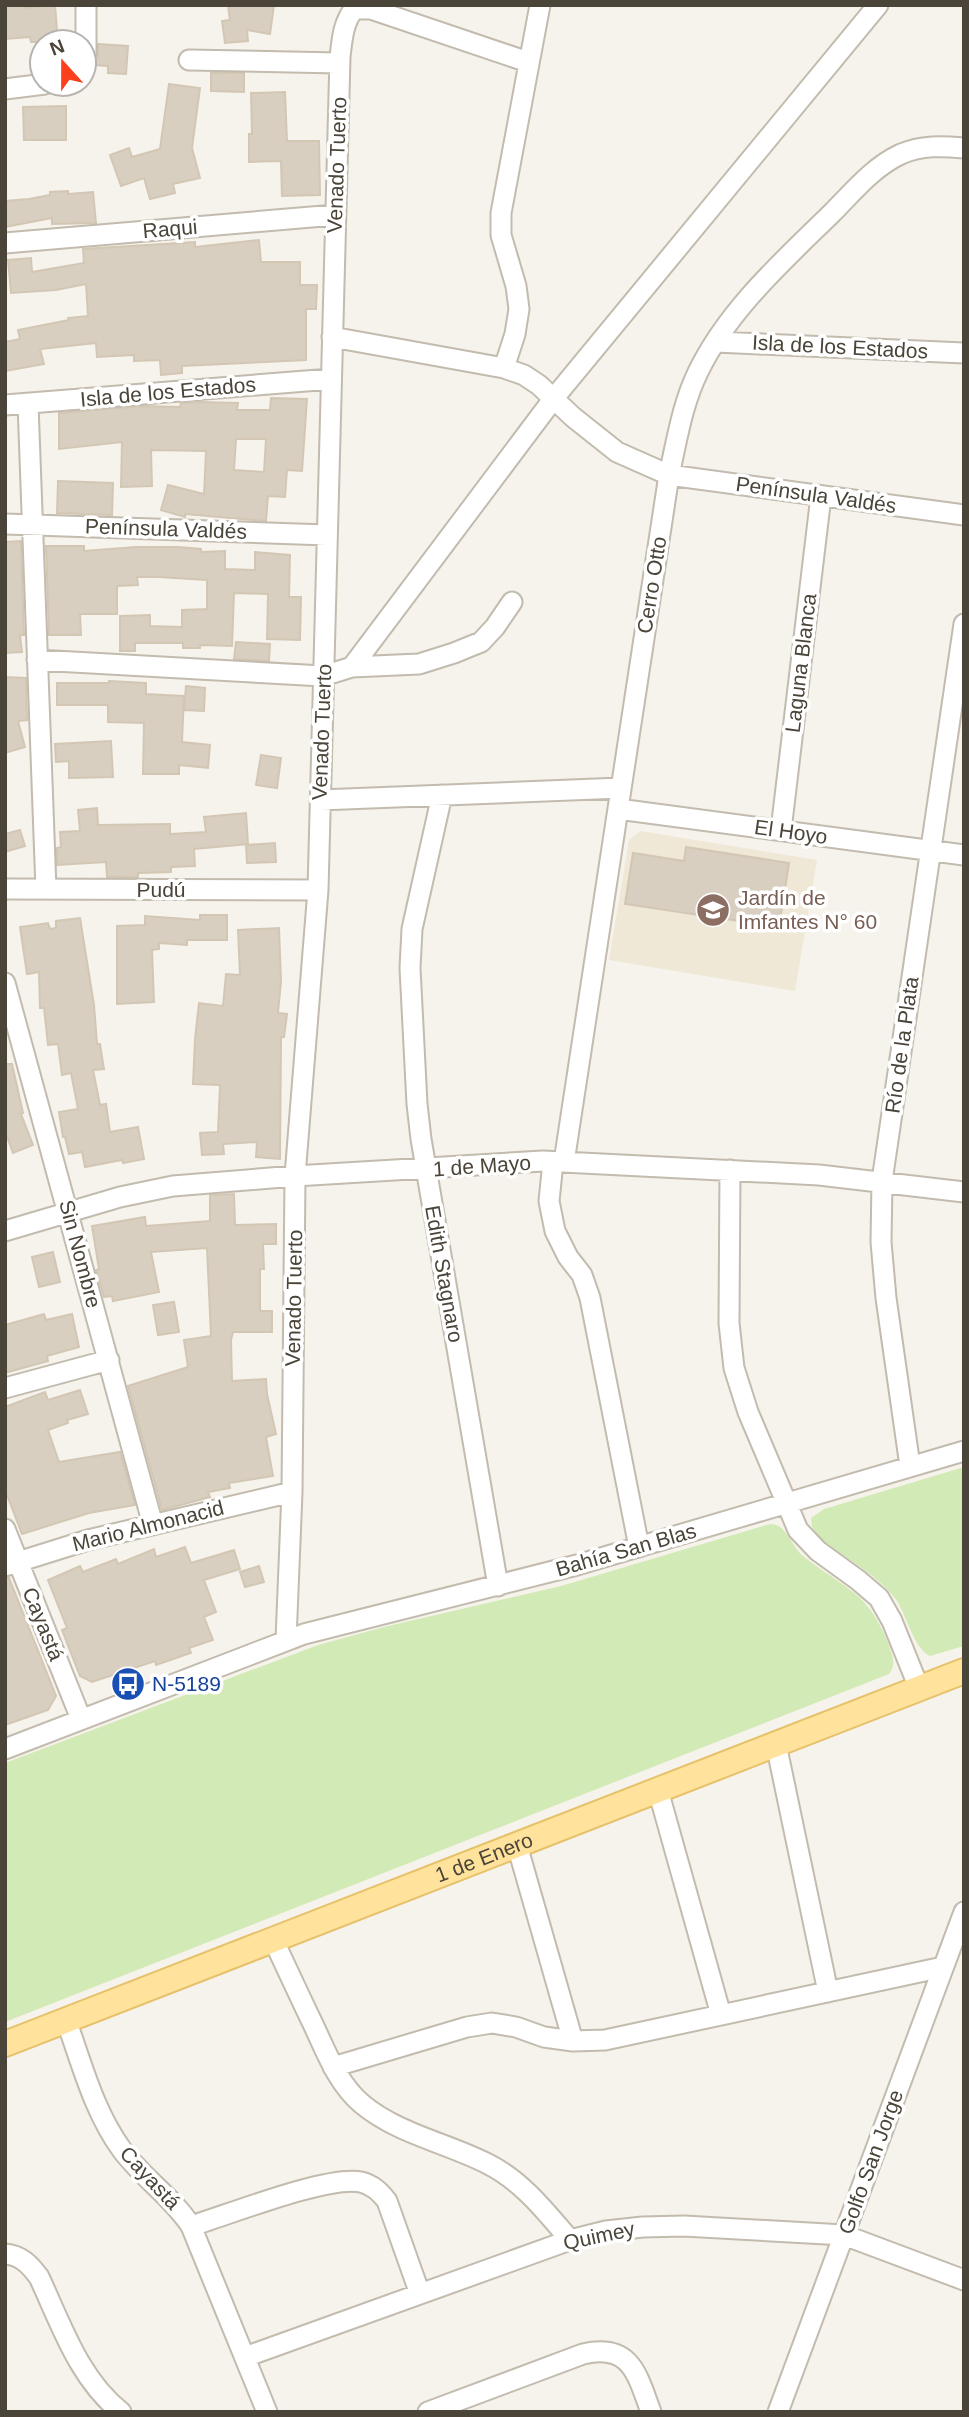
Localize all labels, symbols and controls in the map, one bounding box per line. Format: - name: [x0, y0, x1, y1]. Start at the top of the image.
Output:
- north arrow: [28, 28, 98, 98]
- text: N: [47, 35, 67, 60]
- street label: Venado Tuerto: [323, 96, 350, 234]
- street label: Raqui: [142, 215, 198, 242]
- street label: Isla de los Estados: [751, 330, 929, 363]
- street label: Isla de los Estados: [79, 372, 257, 411]
- street label: Península Valdés: [734, 472, 898, 517]
- street label: Península Valdés: [85, 514, 247, 543]
- street label: Cerro Otto: [632, 535, 671, 635]
- street label: Laguna Blanca: [781, 592, 820, 734]
- street label: Venado Tuerto: [308, 663, 335, 801]
- street label: El Hoyo: [753, 815, 829, 848]
- street label: Pudú: [136, 878, 186, 901]
- place label: Jardín de Imfantes N° 60: [738, 886, 877, 933]
- school or university icon: Jardín de Imfantes N° 60: [694, 891, 732, 929]
- street label: Río de la Plata: [881, 975, 923, 1115]
- street label: 1 de Mayo: [432, 1151, 532, 1180]
- street label: Sin Nombre: [55, 1197, 106, 1310]
- street label: Edith Stagnaro: [421, 1204, 468, 1344]
- street label: Venado Tuerto: [281, 1229, 306, 1366]
- street label: Mario Almonacid: [70, 1496, 226, 1555]
- street label: Bahía San Blas: [553, 1519, 699, 1581]
- street label: Cayastá: [18, 1584, 69, 1664]
- bus stop icon: N-5189: [109, 1665, 147, 1703]
- place label: N-5189: [152, 1672, 221, 1695]
- street label: 1 de Enero: [432, 1828, 536, 1887]
- street label: Golfo San Jorge: [834, 2087, 907, 2237]
- street label: Cayastá: [116, 2142, 185, 2214]
- street label: Quimey: [561, 2217, 637, 2254]

